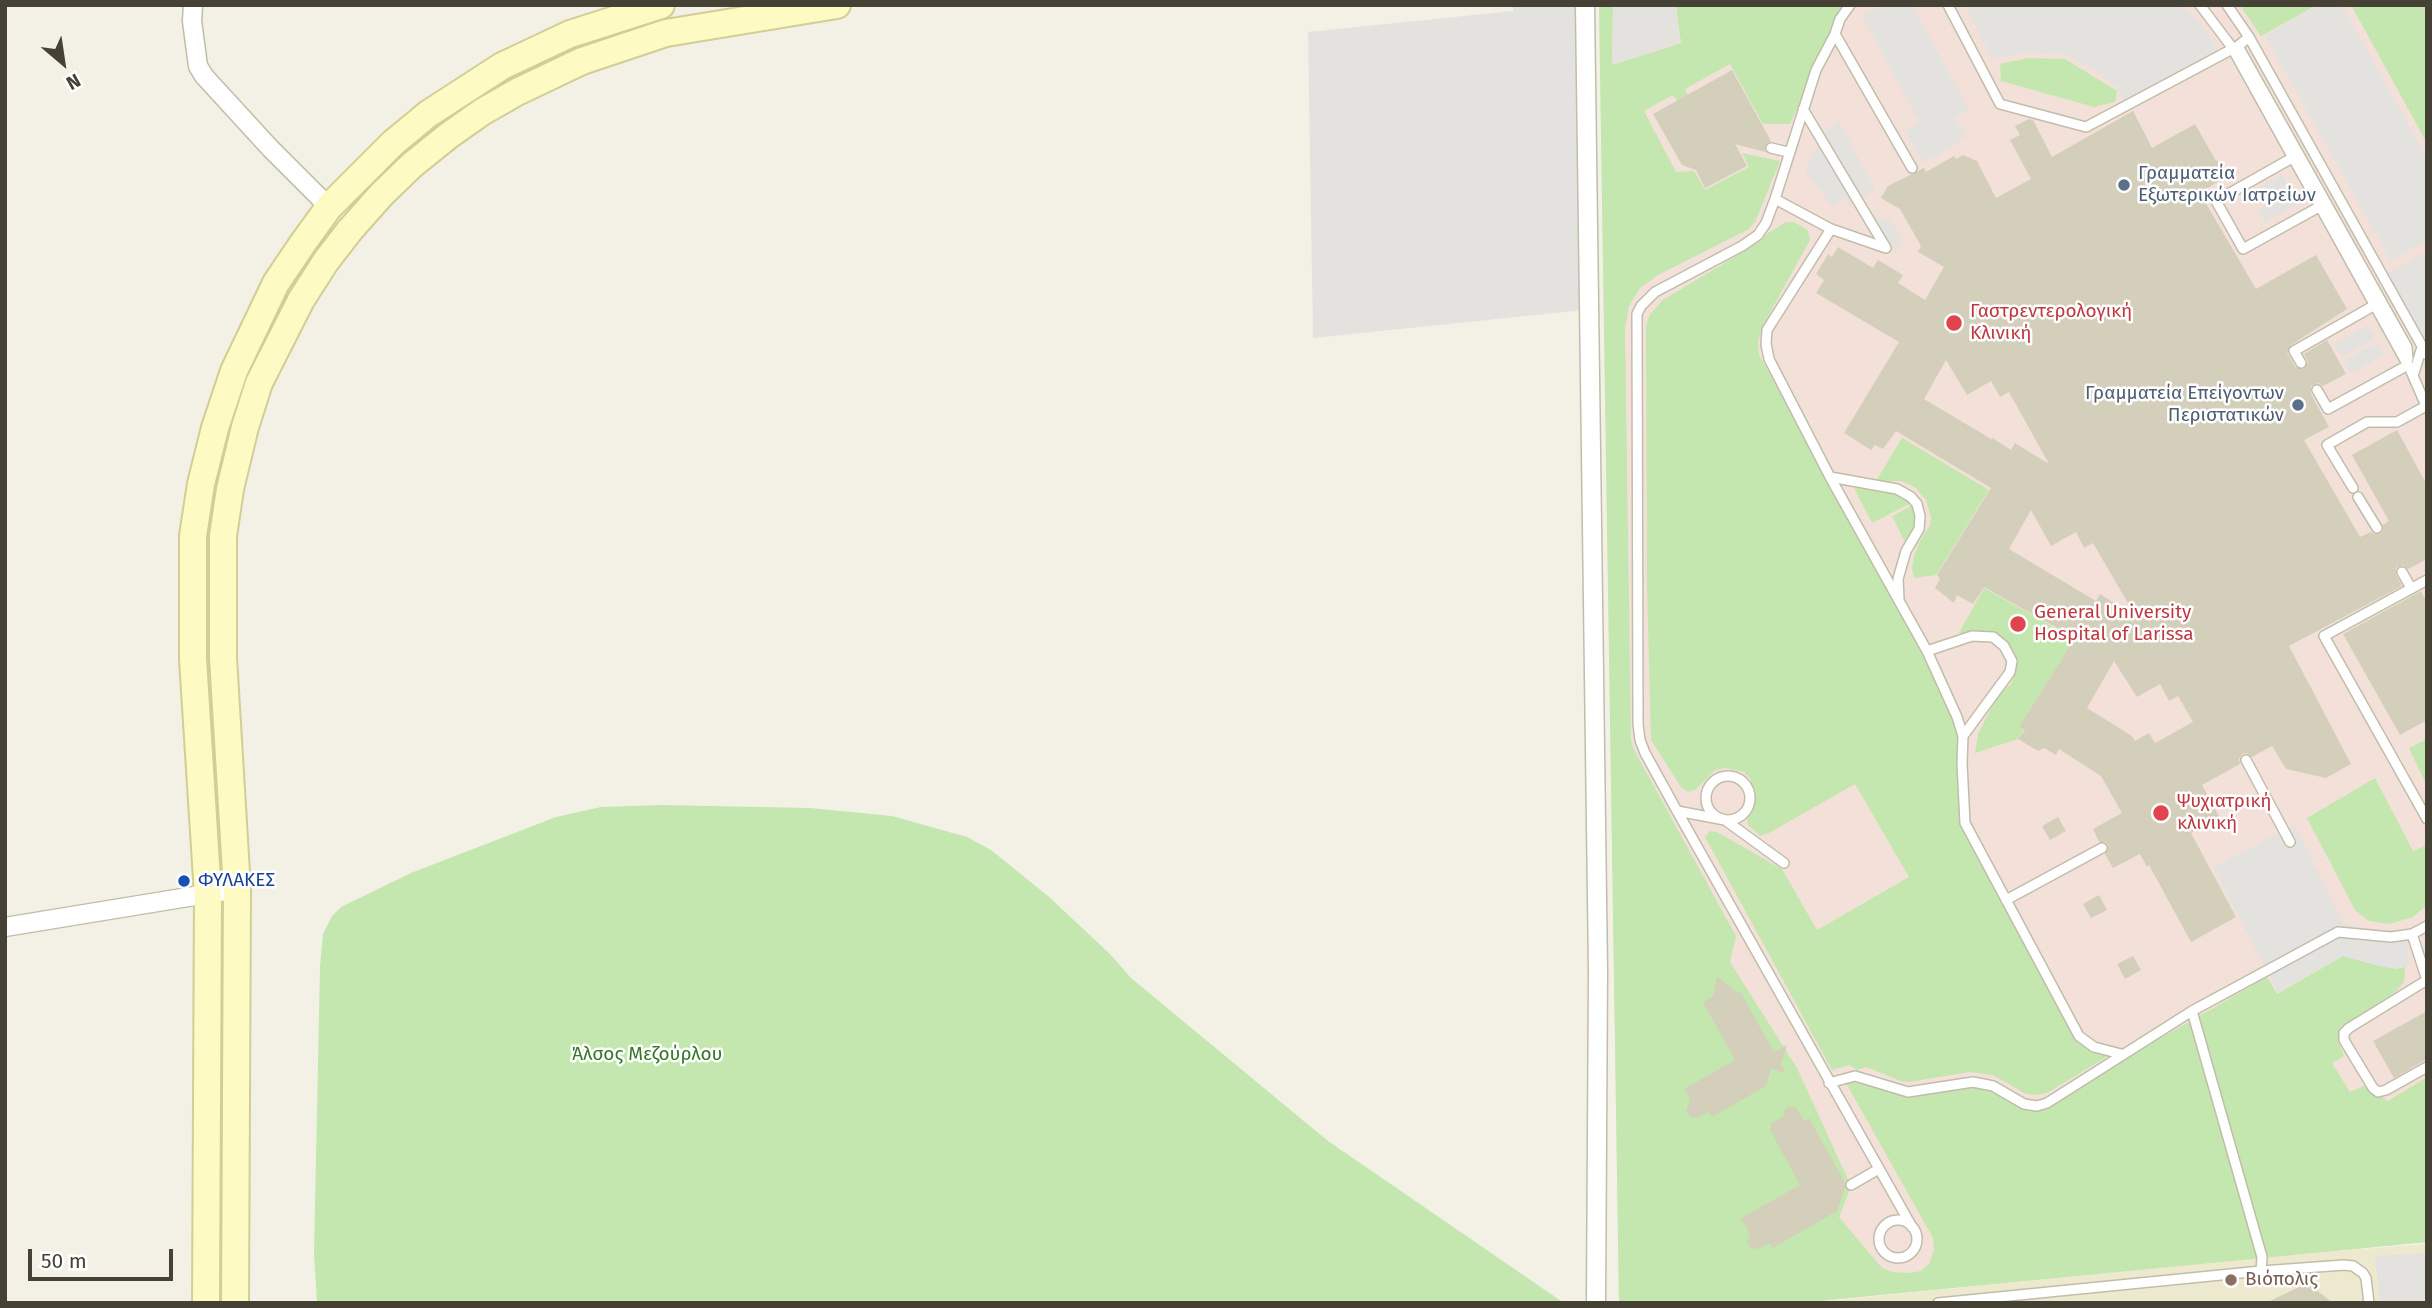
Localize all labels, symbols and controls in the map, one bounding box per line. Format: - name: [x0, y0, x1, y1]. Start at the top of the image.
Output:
- north arrow: [28, 28, 98, 98]
- text: N: [62, 69, 85, 95]
- place label: Γραμματεία Εξωτερικών Ιατρείων: [2138, 163, 2316, 207]
- marker: Γραμματεία Εξωτερικών Ιατρείων: [2116, 177, 2132, 193]
- place label: Γαστρεντερολογική Κλινική: [1970, 301, 2132, 345]
- marker: Γαστρεντερολογική Κλινική: [1944, 313, 1964, 333]
- place label: Γραμματεία Επείγοντων Περιστατικών: [2085, 383, 2284, 427]
- marker: Γραμματεία Επείγοντων Περιστατικών: [2290, 397, 2306, 413]
- place label: General University Hospital of Larissa: [2034, 602, 2194, 646]
- marker: General University Hospital of Larissa: [2008, 614, 2028, 634]
- place label: Ψυχιατρική κλινική: [2177, 791, 2271, 835]
- marker: Ψυχιατρική κλινική: [2151, 803, 2171, 823]
- place label: ΦΥΛΑΚΕΣ: [198, 870, 275, 892]
- marker: ΦΥΛΑΚΕΣ: [176, 873, 192, 889]
- park label: Άλσος Μεζούρλου: [572, 1044, 722, 1066]
- scale bar: [32, 1234, 177, 1278]
- text: 50 m: [41, 1248, 87, 1274]
- place label: Βιόπολις: [2245, 1269, 2318, 1291]
- marker: Βιόπολις: [2223, 1272, 2239, 1288]

